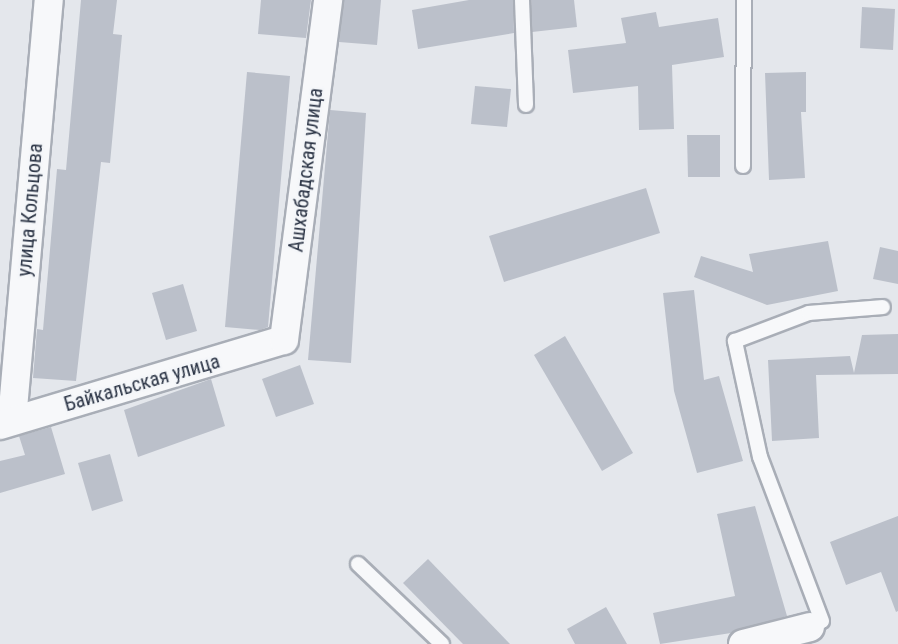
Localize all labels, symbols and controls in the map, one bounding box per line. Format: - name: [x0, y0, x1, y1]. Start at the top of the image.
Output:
- street label: Ашхабадская улица: [284, 87, 328, 253]
- street label: улица Кольцова: [12, 142, 48, 278]
- street label: Байкальская улица: [61, 349, 223, 417]

